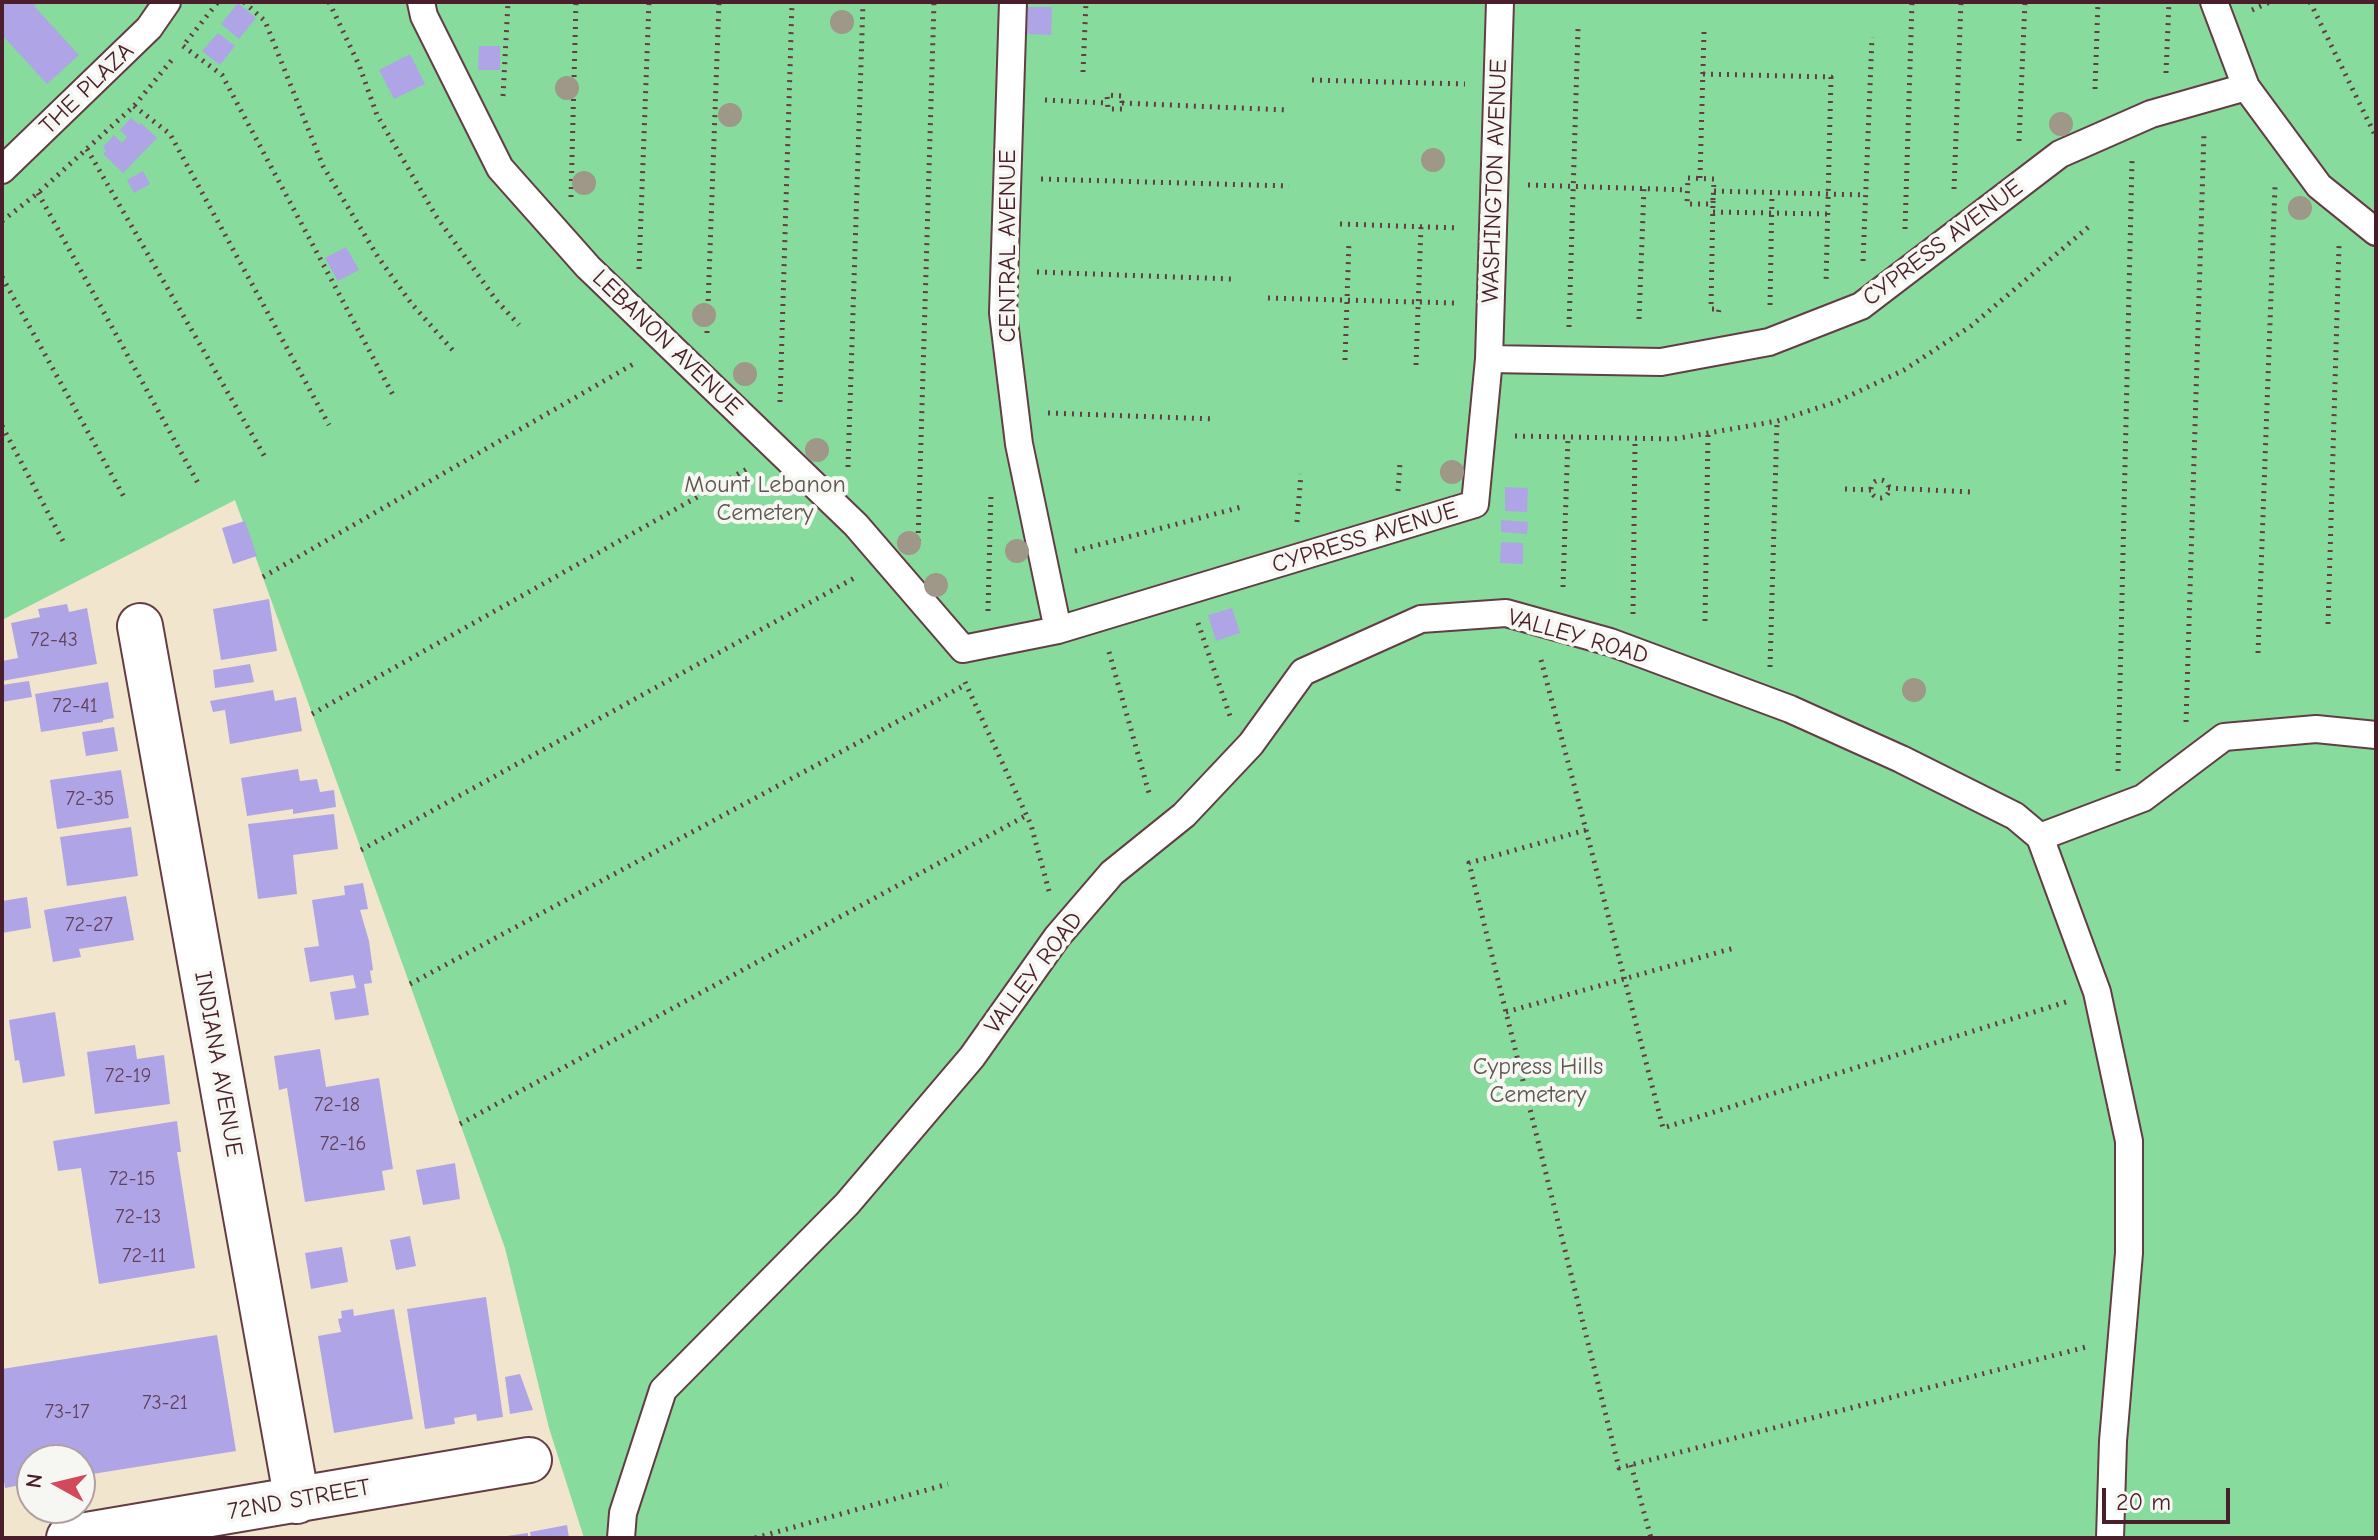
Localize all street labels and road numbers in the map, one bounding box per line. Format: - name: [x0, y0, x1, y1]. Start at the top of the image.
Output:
- street label: THE PLAZA: [34, 37, 140, 141]
- street label: WASHINGTON AVENUE: [1476, 59, 1514, 303]
- street label: CENTRAL AVENUE: [994, 150, 1022, 342]
- street label: CYPRESS AVENUE: [1857, 173, 2029, 313]
- street label: LEBANON AVENUE: [586, 264, 748, 422]
- street label: CYPRESS AVENUE: [1269, 496, 1461, 580]
- street label: VALLEY ROAD: [1504, 603, 1652, 671]
- street label: VALLEY ROAD: [979, 907, 1089, 1039]
- street label: INDIANA AVENUE: [188, 969, 248, 1159]
- street label: 72ND STREET: [225, 1473, 373, 1527]

